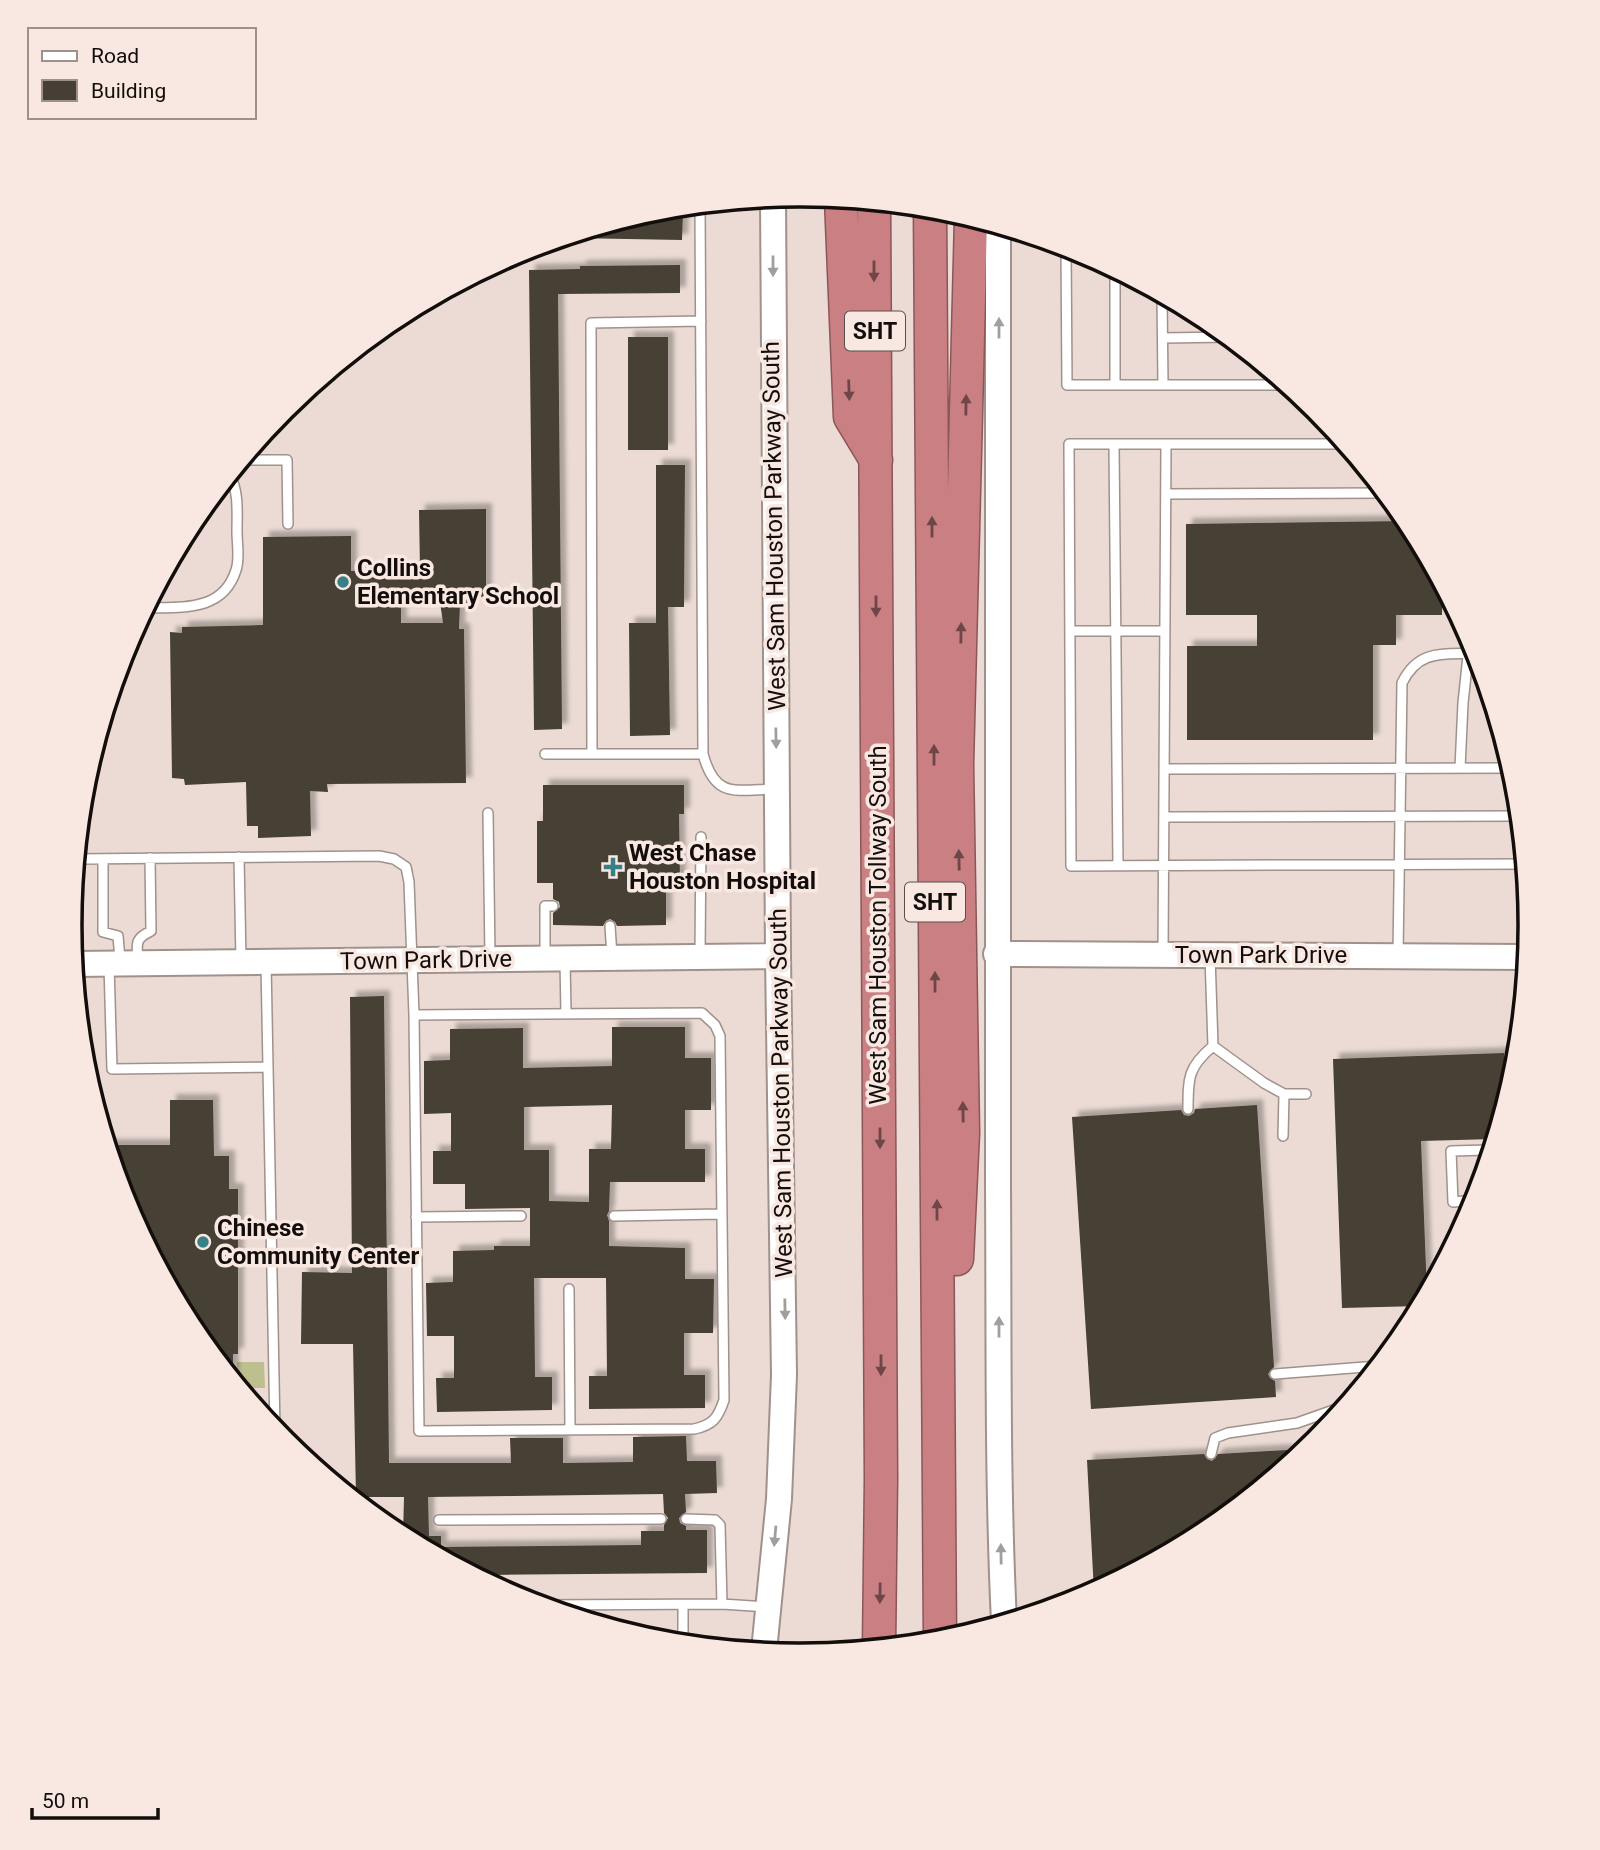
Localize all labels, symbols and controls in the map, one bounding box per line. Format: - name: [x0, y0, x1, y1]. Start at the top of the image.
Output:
- legend: [28, 28, 256, 119]
- text: Road: [91, 44, 139, 68]
- text: Building: [91, 79, 166, 103]
- one-way arrow: [767, 255, 779, 277]
- one-way arrow: [868, 260, 880, 282]
- road number: SHT: [845, 312, 905, 350]
- one-way arrow: [993, 317, 1005, 339]
- street label: West Sam Houston Parkway South: [757, 341, 791, 711]
- one-way arrow: [844, 379, 855, 401]
- one-way arrow: [960, 394, 971, 416]
- one-way arrow: [926, 516, 938, 538]
- place label: Collins Elementary School: [357, 554, 559, 610]
- marker: Collins Elementary School: [335, 574, 351, 590]
- one-way arrow: [870, 595, 882, 617]
- one-way arrow: [955, 621, 967, 643]
- one-way arrow: [770, 728, 782, 750]
- one-way arrow: [928, 743, 940, 765]
- street label: West Sam Houston Tollway South: [864, 745, 892, 1105]
- place label: West Chase Houston Hospital: [629, 839, 816, 895]
- one-way arrow: [953, 849, 965, 871]
- marker: West Chase Houston Hospital: [603, 857, 623, 877]
- road number: SHT: [905, 882, 965, 922]
- street label: West Sam Houston Parkway South: [764, 908, 798, 1278]
- street label: Town Park Drive: [1175, 941, 1347, 969]
- street label: Town Park Drive: [340, 944, 512, 976]
- one-way arrow: [929, 971, 941, 993]
- one-way arrow: [957, 1101, 969, 1123]
- one-way arrow: [874, 1127, 886, 1149]
- one-way arrow: [931, 1198, 943, 1220]
- place label: Chinese Community Center: [217, 1214, 419, 1270]
- marker: Chinese Community Center: [195, 1234, 211, 1250]
- one-way arrow: [779, 1298, 790, 1320]
- one-way arrow: [993, 1315, 1005, 1337]
- one-way arrow: [875, 1355, 887, 1377]
- one-way arrow: [769, 1525, 780, 1547]
- one-way arrow: [996, 1543, 1007, 1565]
- one-way arrow: [874, 1582, 886, 1604]
- scale bar: [32, 1776, 158, 1820]
- text: 50 m: [42, 1789, 89, 1813]

